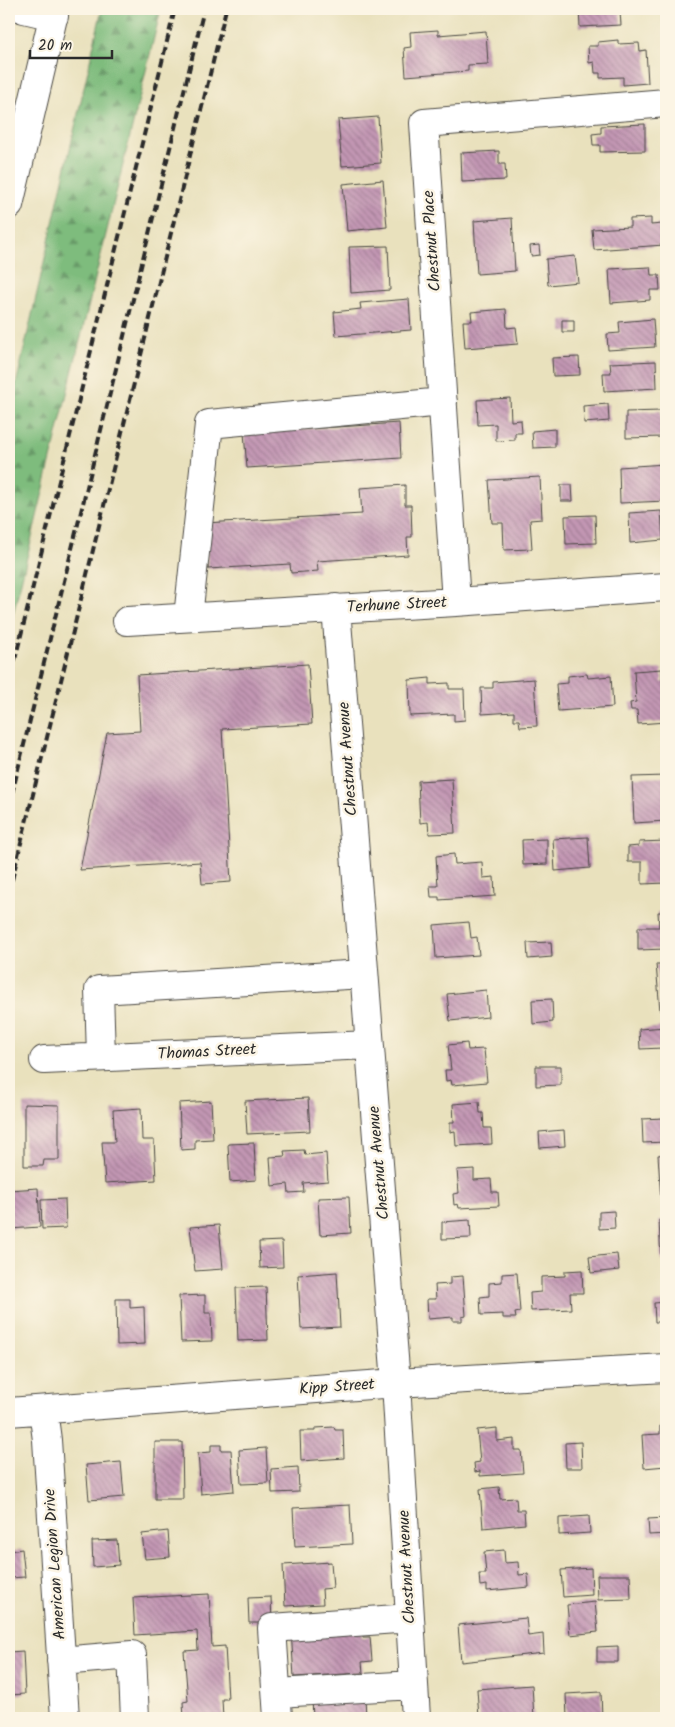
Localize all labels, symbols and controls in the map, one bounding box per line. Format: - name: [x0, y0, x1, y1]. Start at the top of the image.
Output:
- scale bar: [30, 28, 112, 60]
- text: 20 m: [38, 34, 72, 58]
- street label: Chestnut Place: [416, 189, 448, 293]
- street label: Terhune Street: [346, 590, 448, 620]
- street label: Chestnut Avenue: [332, 701, 364, 817]
- street label: Thomas Street: [157, 1037, 258, 1067]
- street label: Chestnut Avenue: [362, 1105, 396, 1221]
- street label: Kipp Street: [298, 1372, 376, 1402]
- street label: American Legion Drive: [37, 1488, 73, 1640]
- street label: Chestnut Avenue: [392, 1509, 422, 1625]

